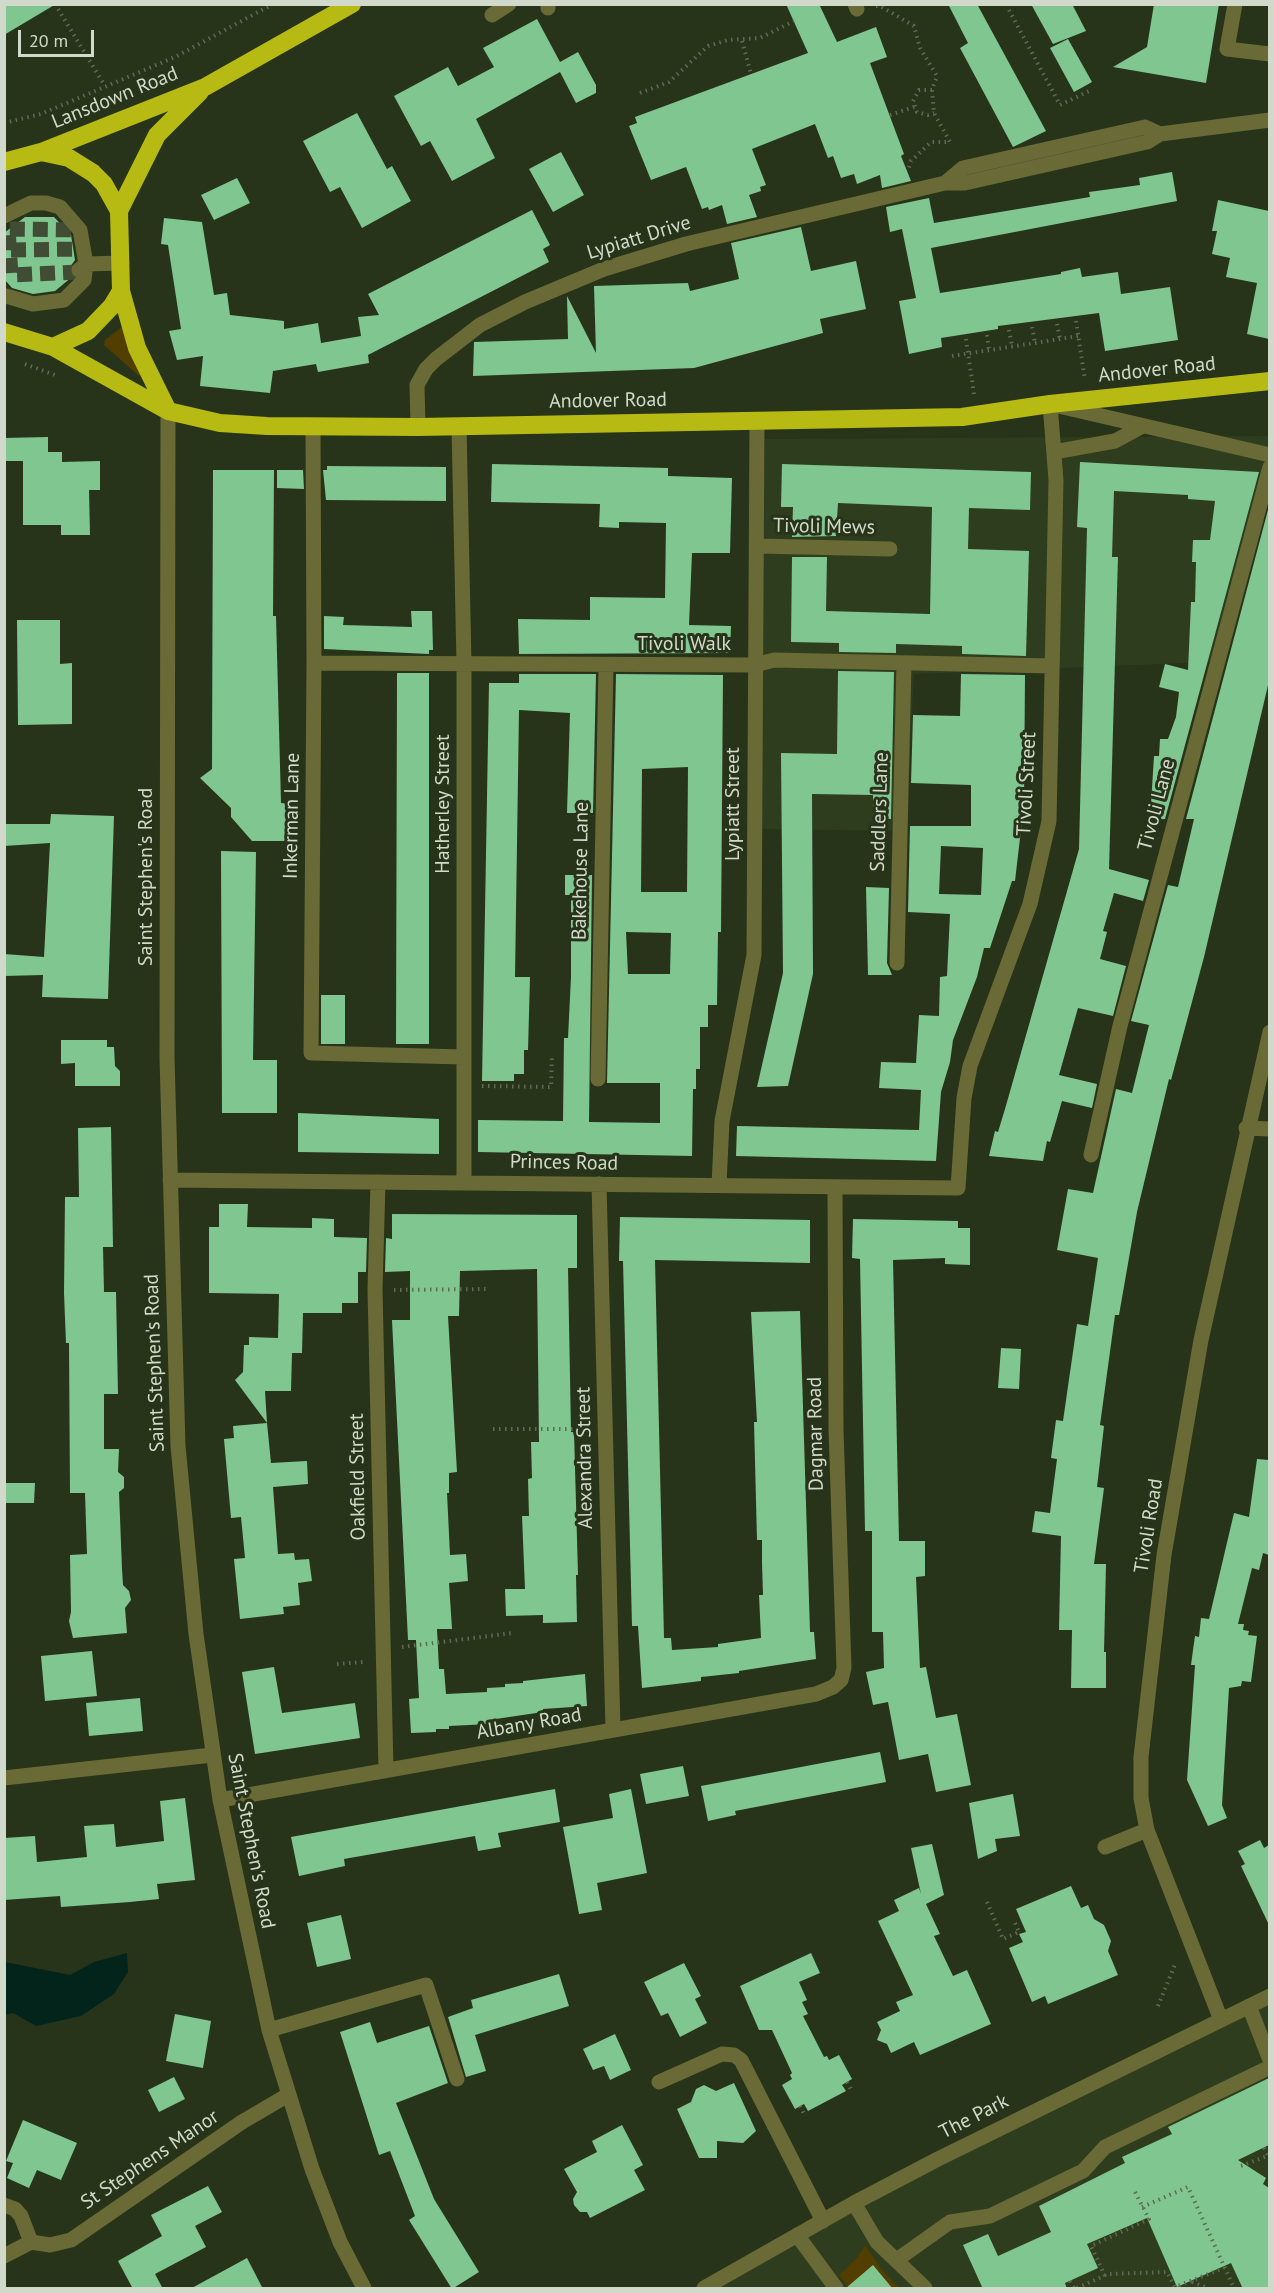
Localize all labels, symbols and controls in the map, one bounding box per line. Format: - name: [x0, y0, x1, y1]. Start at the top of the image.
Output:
- scale bar: [21, 18, 98, 56]
- text: 20 m: [29, 29, 68, 52]
- street label: Lansdown Road: [48, 62, 182, 134]
- street label: Lypiatt Drive: [584, 211, 694, 265]
- street label: Andover Road: [1097, 352, 1217, 388]
- street label: Andover Road: [549, 388, 667, 414]
- street label: Tivoli Mews: [773, 514, 875, 540]
- street label: Tivoli Walk: [637, 632, 731, 656]
- street label: Tivoli Street: [1012, 731, 1042, 837]
- street label: Hatherley Street: [431, 734, 455, 874]
- street label: Lypiatt Street: [721, 747, 745, 861]
- street label: Saddlers Lane: [866, 752, 894, 872]
- street label: Inkerman Lane: [279, 753, 305, 879]
- street label: Tivoli Lane: [1133, 756, 1181, 854]
- street label: Saint Stephen's Road: [134, 788, 158, 966]
- street label: Bakehouse Lane: [568, 802, 594, 940]
- street label: Princes Road: [510, 1150, 618, 1176]
- street label: Saint Stephen's Road: [140, 1273, 170, 1453]
- street label: Dagmar Road: [803, 1377, 829, 1491]
- street label: Alexandra Street: [572, 1387, 598, 1529]
- street label: Oakfield Street: [345, 1413, 371, 1541]
- street label: Tivoli Road: [1130, 1477, 1168, 1575]
- street label: Albany Road: [475, 1703, 583, 1745]
- street label: Saint Stephen's Road: [222, 1751, 280, 1931]
- street label: The Park: [935, 2089, 1013, 2145]
- street label: St Stephens Manor: [77, 2105, 223, 2215]

